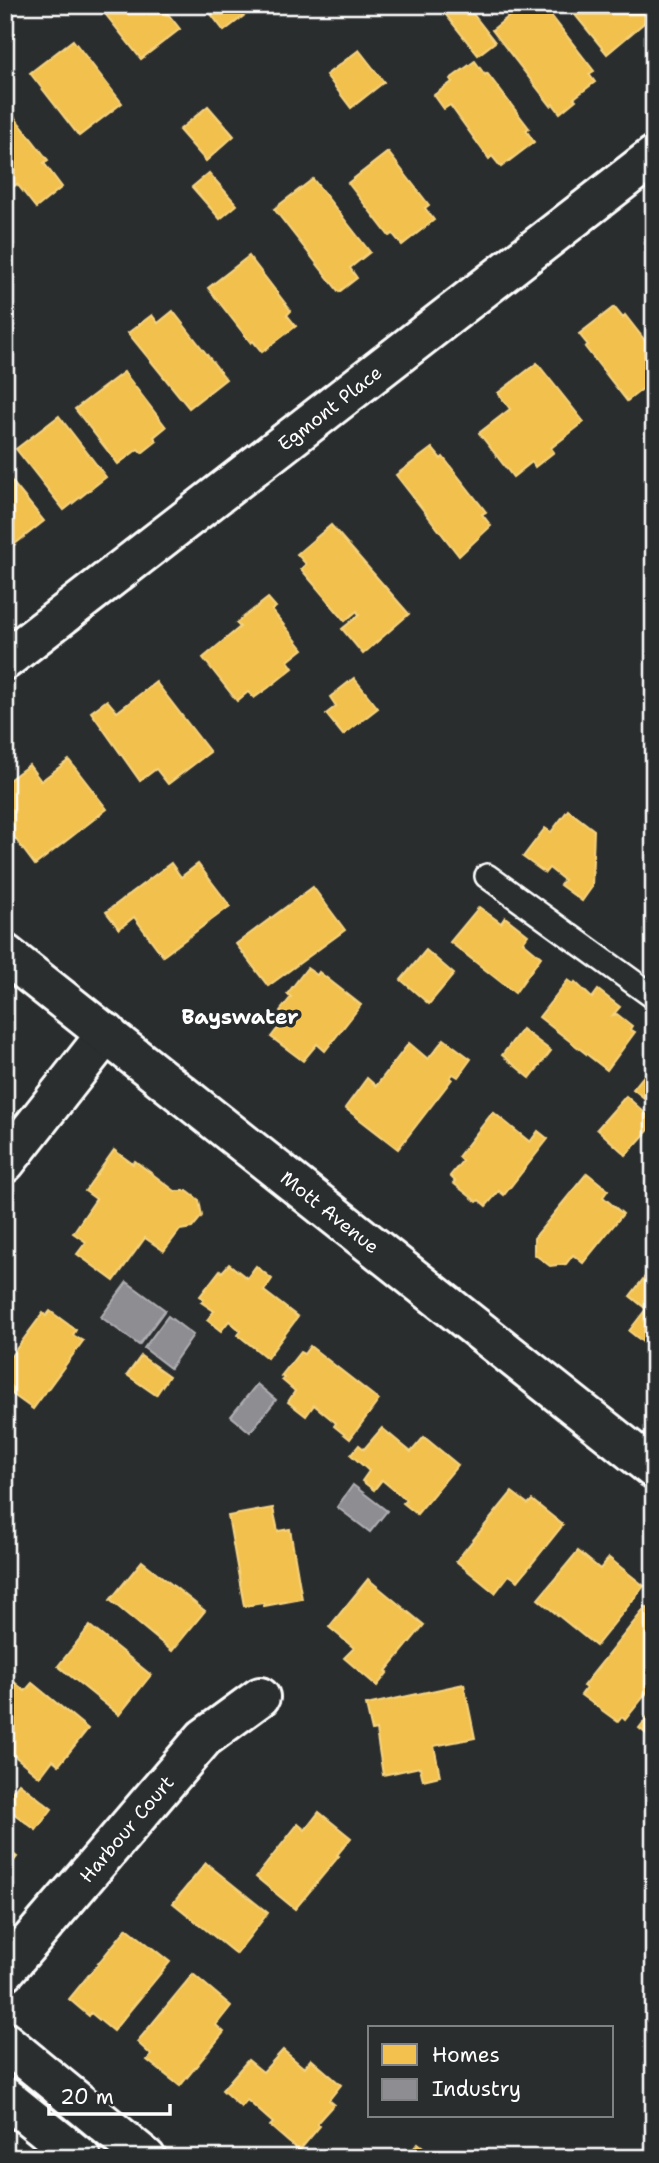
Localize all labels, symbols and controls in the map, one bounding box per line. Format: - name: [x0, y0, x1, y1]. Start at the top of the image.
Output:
- street label: Egmont Place: [272, 360, 387, 456]
- district label: Bayswater: [181, 1003, 299, 1031]
- street label: Mott Avenue: [276, 1165, 385, 1259]
- street label: Harbour Court: [74, 1770, 179, 1887]
- legend: [368, 2026, 614, 2118]
- text: Homes: [432, 2041, 500, 2069]
- scale bar: [49, 2072, 170, 2116]
- text: Industry: [432, 2075, 521, 2103]
- text: 20 m: [60, 2083, 114, 2111]

